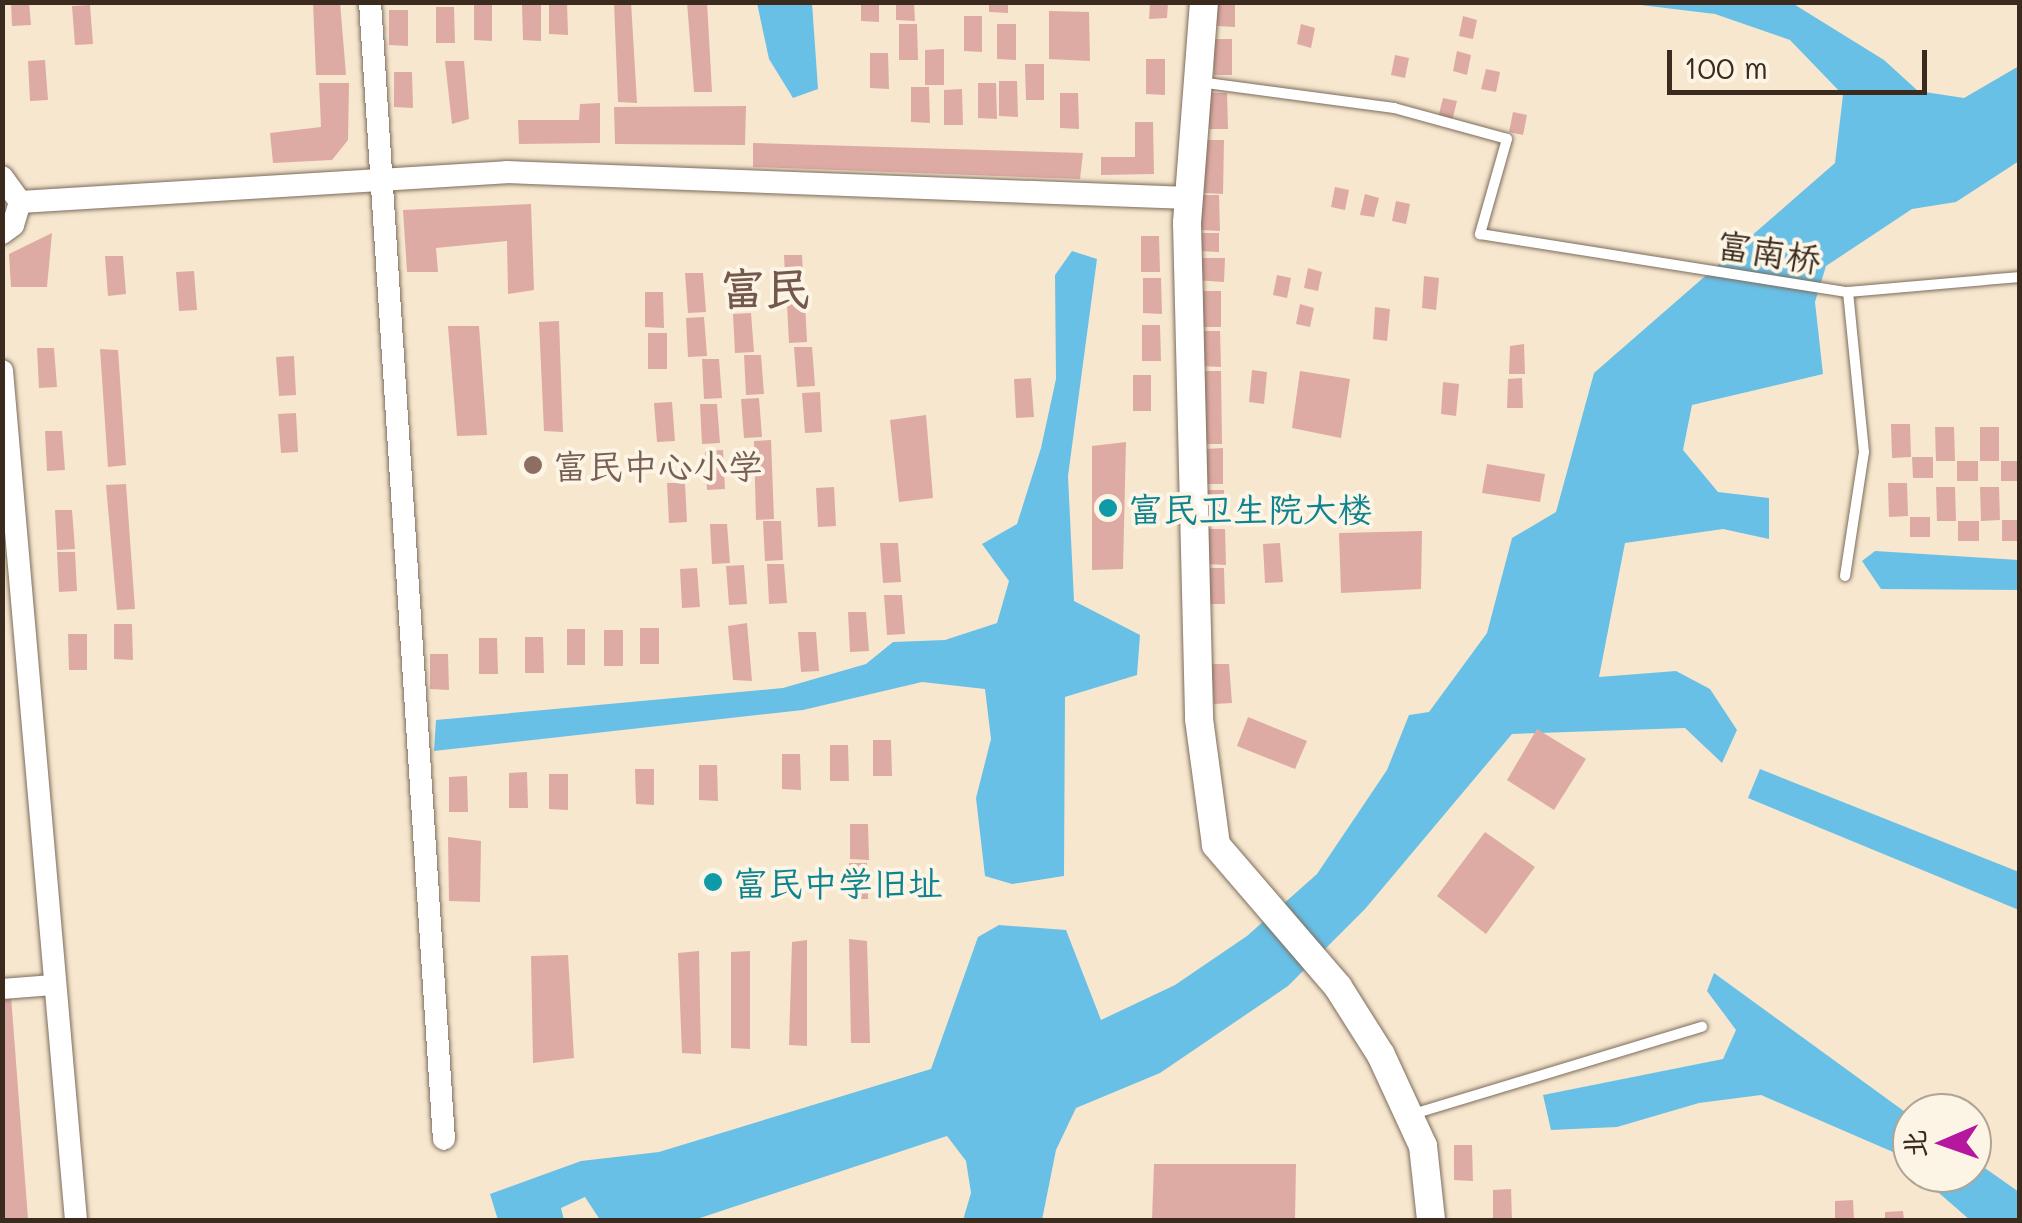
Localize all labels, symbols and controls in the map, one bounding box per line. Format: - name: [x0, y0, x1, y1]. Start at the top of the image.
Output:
- scale bar: [1672, 30, 1932, 92]
- text: 100 m: [1684, 47, 1768, 87]
- street label: 富南桥: [1714, 222, 1824, 280]
- district label: 富民: [720, 261, 810, 315]
- place label: 富民中心小学: [553, 444, 763, 486]
- marker: 富民中心小学: [522, 454, 544, 476]
- place label: 富民卫生院大楼: [1128, 487, 1373, 529]
- marker: 富民卫生院大楼: [1097, 497, 1119, 519]
- place label: 富民中学旧址: [733, 861, 943, 903]
- marker: 富民中学旧址: [702, 871, 724, 893]
- north arrow: [1892, 1093, 1992, 1193]
- text: 北: [1896, 1129, 1932, 1159]

